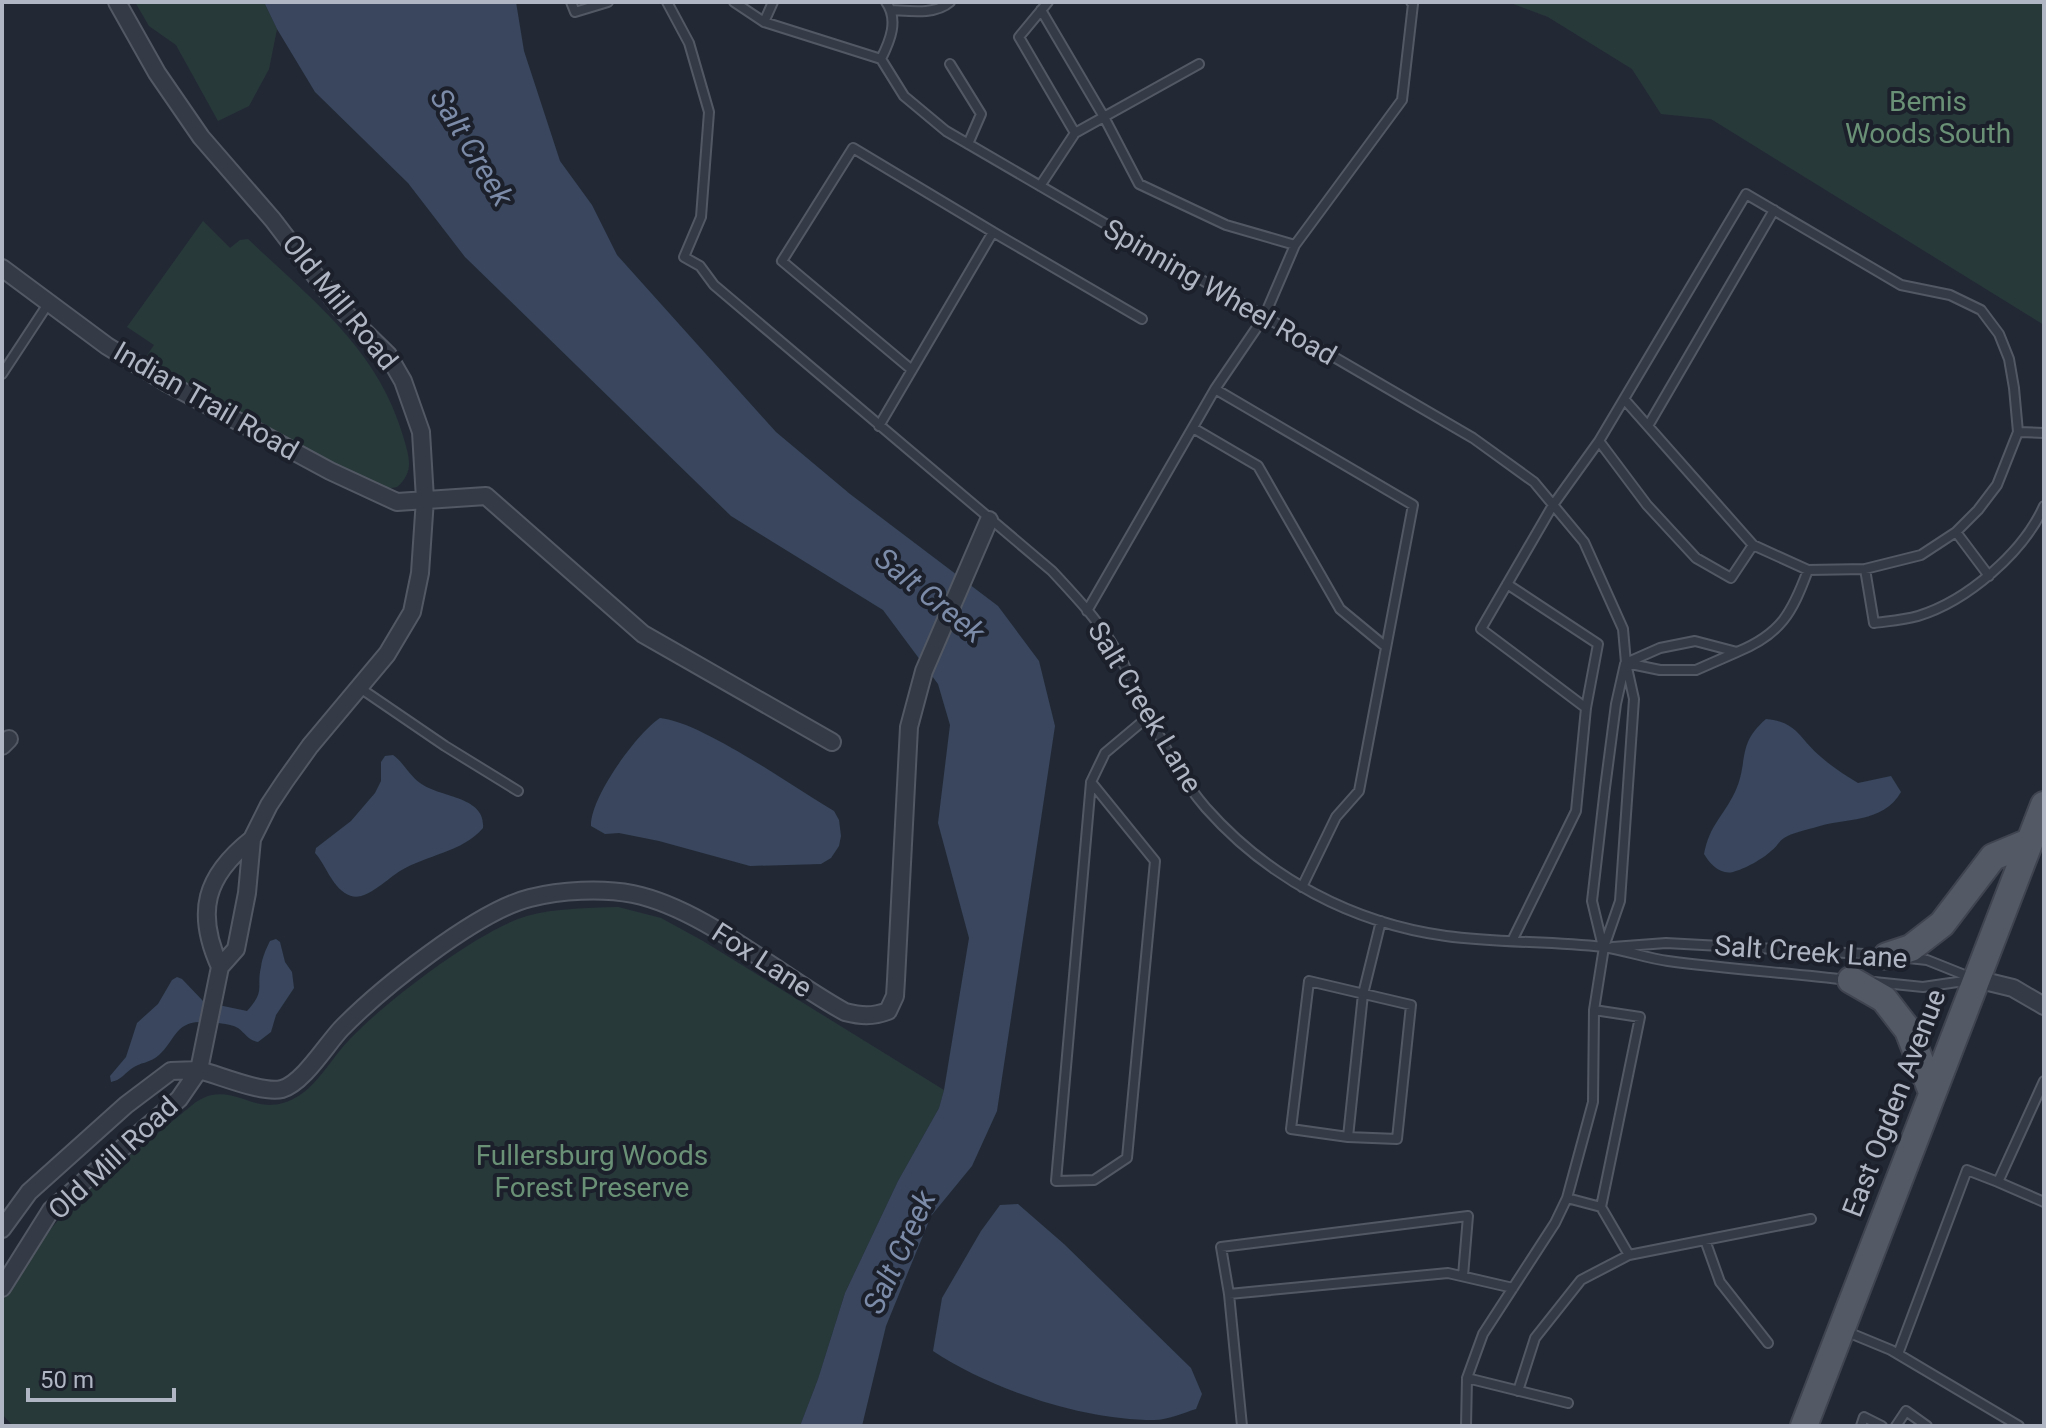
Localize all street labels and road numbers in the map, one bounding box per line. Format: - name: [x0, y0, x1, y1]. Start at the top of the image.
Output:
- street label: Spinning Wheel Road: [1098, 212, 1342, 372]
- street label: Old Mill Road: [275, 228, 405, 376]
- street label: Indian Trail Road: [108, 335, 304, 467]
- street label: Salt Creek Lane: [1081, 615, 1209, 799]
- street label: Fox Lane: [706, 916, 818, 1004]
- street label: Salt Creek Lane: [1713, 929, 1909, 975]
- street label: East Ogden Avenue: [1835, 984, 1953, 1222]
- street label: Old Mill Road: [41, 1090, 185, 1226]

